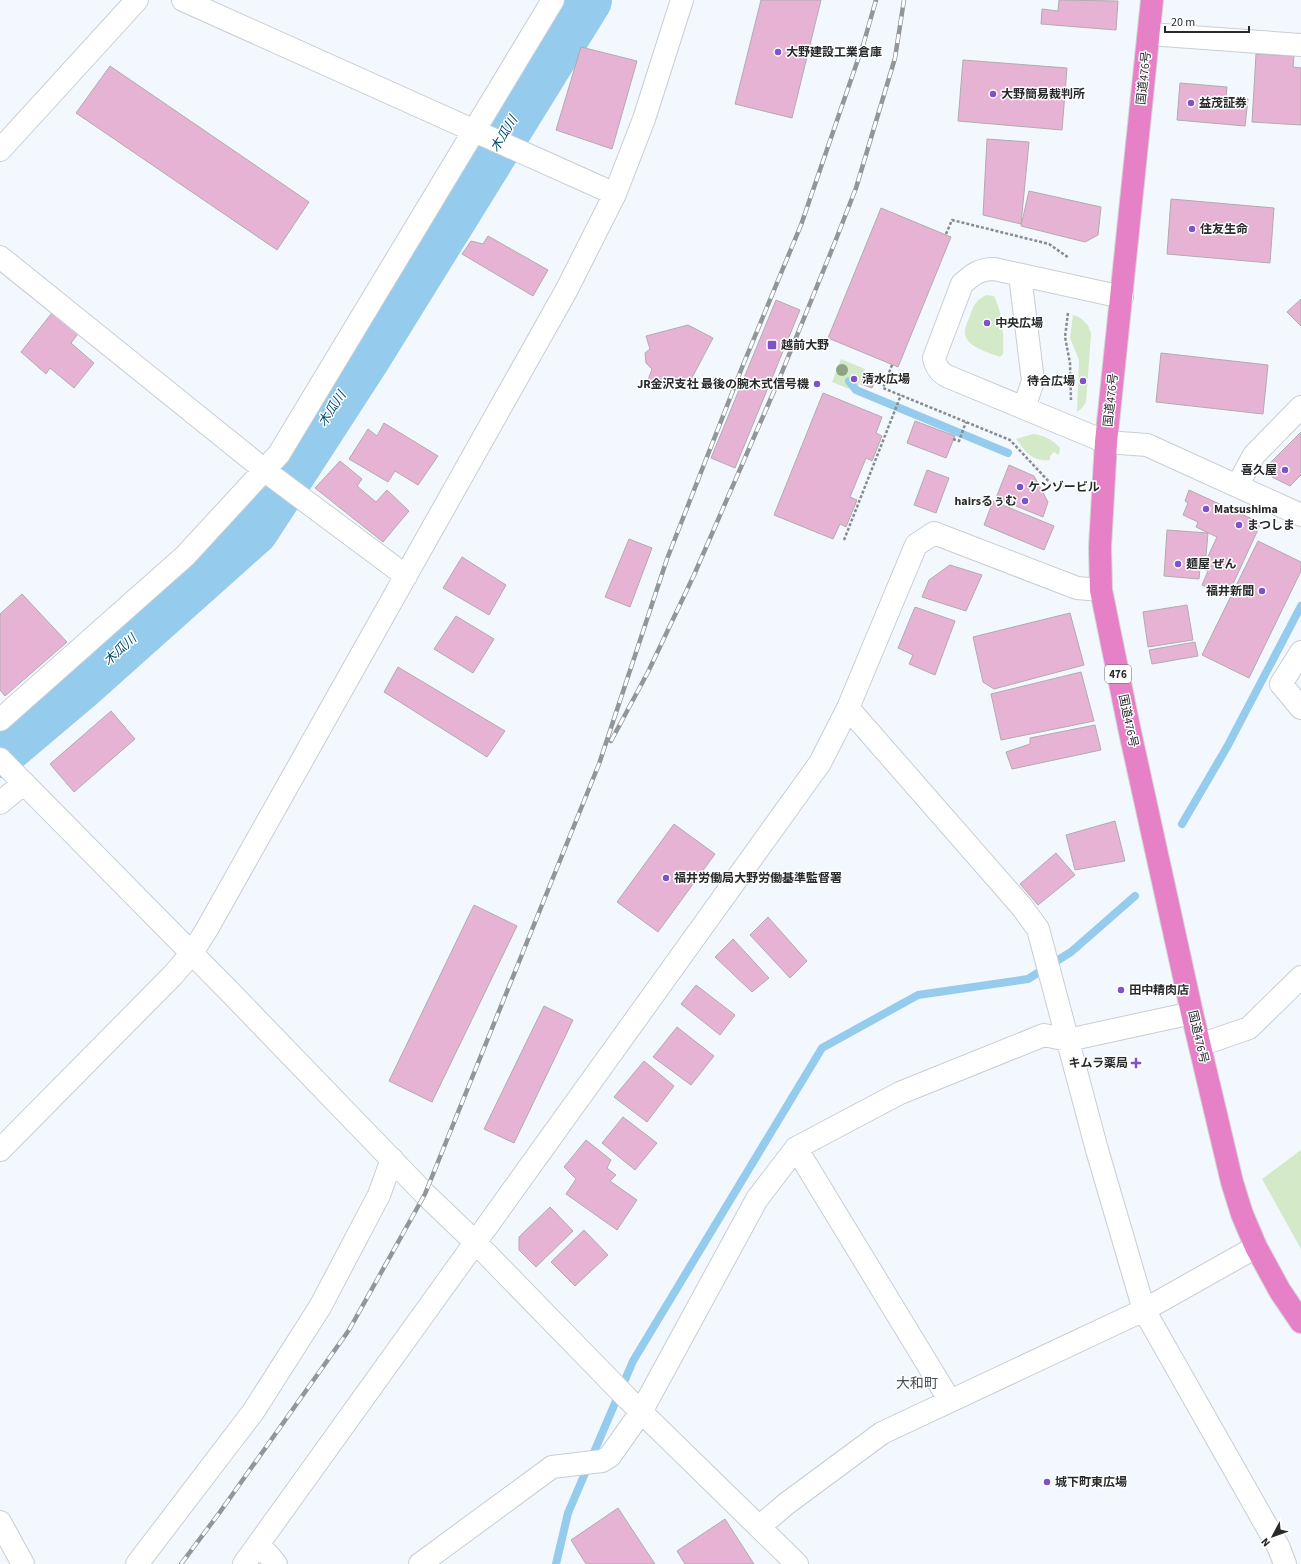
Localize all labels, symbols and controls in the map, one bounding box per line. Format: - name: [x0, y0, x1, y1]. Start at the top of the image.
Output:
- scale bar: [1165, 8, 1249, 34]
- text: 20 m: [1171, 14, 1195, 31]
- place label: 大野建設工業倉庫: [786, 44, 882, 61]
- marker: 大野建設工業倉庫: [773, 47, 783, 57]
- street label: 国道476号: [1133, 50, 1155, 106]
- place label: 大野簡易裁判所: [1001, 86, 1085, 103]
- marker: 大野簡易裁判所: [988, 89, 998, 99]
- place label: 益茂証券: [1199, 95, 1247, 112]
- marker: 益茂証券: [1186, 98, 1196, 108]
- water label: 木瓜川: [486, 111, 523, 155]
- place label: 住友生命: [1200, 221, 1248, 238]
- marker: 住友生命: [1187, 224, 1197, 234]
- place label: 中央広場: [995, 315, 1043, 332]
- marker: 中央広場: [982, 318, 992, 328]
- place label: 越前大野: [781, 337, 829, 354]
- marker: 越前大野: [766, 339, 778, 351]
- place label: 清水広場: [862, 371, 910, 388]
- street label: 国道476号: [1100, 372, 1122, 428]
- place label: 待合広場: [1027, 373, 1075, 390]
- marker: 清水広場: [849, 374, 859, 384]
- place label: JR金沢支社 最後の腕木式信号機: [637, 376, 809, 393]
- marker: 待合広場: [1078, 376, 1088, 386]
- marker: JR金沢支社 最後の腕木式信号機: [812, 379, 822, 389]
- water label: 木瓜川: [314, 386, 351, 430]
- place label: 喜久屋: [1241, 462, 1277, 479]
- marker: 喜久屋: [1280, 465, 1290, 475]
- place label: ケンゾービル: [1028, 479, 1100, 496]
- marker: ケンゾービル: [1015, 482, 1025, 492]
- place label: hairsるぅむ: [955, 493, 1017, 510]
- marker: hairsるぅむ: [1020, 496, 1030, 506]
- place label: Matsushima: [1214, 501, 1278, 518]
- marker: Matsushima: [1201, 504, 1211, 514]
- place label: まつしま: [1247, 517, 1295, 534]
- marker: まつしま: [1234, 520, 1244, 530]
- place label: 麺屋 ぜん: [1186, 556, 1236, 573]
- marker: 麺屋 ぜん: [1173, 559, 1183, 569]
- place label: 福井新聞: [1206, 583, 1254, 600]
- marker: 福井新聞: [1257, 586, 1267, 596]
- water label: 木瓜川: [99, 629, 142, 670]
- road number: 476: [1105, 665, 1131, 683]
- street label: 国道476号: [1114, 693, 1142, 749]
- place label: 福井労働局大野労働基準監督署: [674, 870, 842, 887]
- marker: 福井労働局大野労働基準監督署: [661, 873, 671, 883]
- place label: 田中精肉店: [1129, 982, 1189, 999]
- marker: 田中精肉店: [1116, 985, 1126, 995]
- street label: 国道476号: [1184, 1009, 1212, 1065]
- place label: キムラ薬局: [1069, 1055, 1128, 1072]
- marker: キムラ薬局: [1131, 1058, 1141, 1068]
- district label: 大和町: [896, 1374, 938, 1394]
- place label: 城下町東広場: [1055, 1474, 1127, 1491]
- marker: 城下町東広場: [1042, 1477, 1052, 1487]
- north arrow: [1253, 1516, 1293, 1556]
- text: N: [1258, 1535, 1274, 1550]

